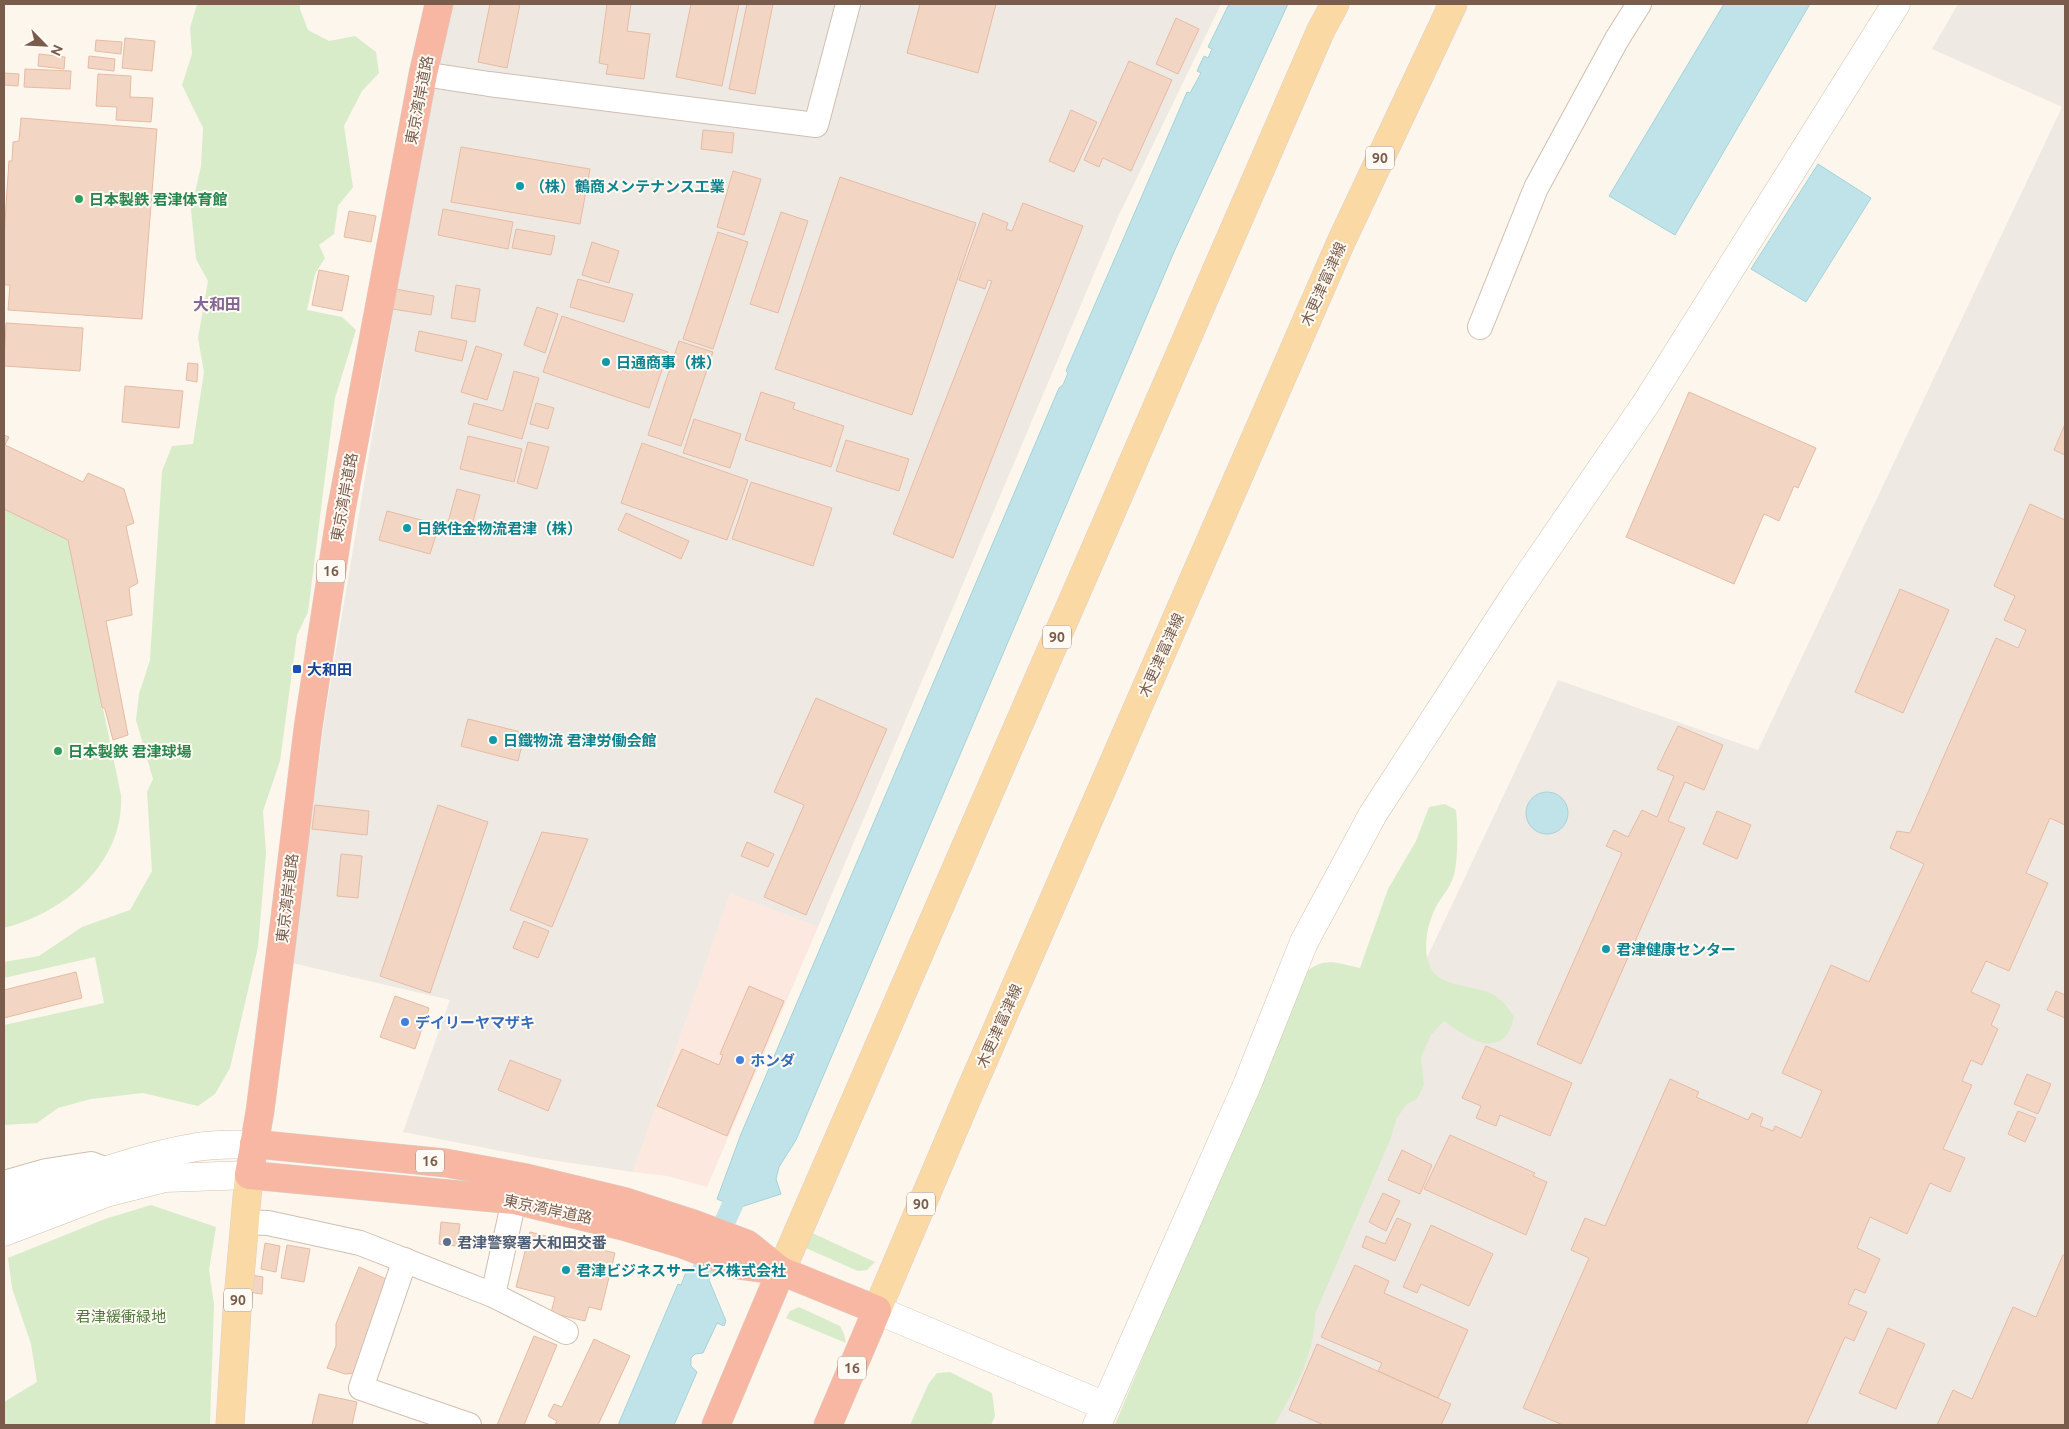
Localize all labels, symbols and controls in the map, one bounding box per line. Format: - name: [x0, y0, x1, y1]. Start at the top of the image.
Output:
- north arrow: [20, 20, 70, 70]
- text: N: [47, 42, 66, 58]
- street label: 東京湾岸道路: [402, 54, 436, 146]
- road number: 90: [1366, 146, 1394, 170]
- place label: （株）鶴商メンテナンス工業: [530, 178, 725, 195]
- marker: （株）鶴商メンテナンス工業: [514, 180, 526, 192]
- place label: 日本製鉄 君津体育館: [89, 191, 228, 208]
- marker: 日本製鉄 君津体育館: [73, 193, 85, 205]
- street label: 木更津富津線: [1297, 239, 1349, 329]
- district label: 大和田: [193, 295, 241, 313]
- place label: 日通商事（株）: [616, 354, 721, 371]
- marker: 日通商事（株）: [600, 356, 612, 368]
- street label: 東京湾岸道路: [328, 451, 360, 543]
- place label: 日鉄住金物流君津（株）: [417, 520, 582, 537]
- marker: 日鉄住金物流君津（株）: [401, 522, 413, 534]
- road number: 16: [317, 560, 345, 582]
- street label: 木更津富津線: [1135, 610, 1187, 700]
- road number: 90: [1043, 626, 1071, 649]
- place label: 大和田: [307, 661, 352, 678]
- marker: 大和田: [291, 663, 303, 675]
- place label: 日鐵物流 君津労働会館: [503, 732, 657, 749]
- marker: 日鐵物流 君津労働会館: [487, 734, 499, 746]
- place label: 日本製鉄 君津球場: [68, 743, 192, 760]
- marker: 日本製鉄 君津球場: [52, 745, 64, 757]
- street label: 東京湾岸道路: [273, 852, 301, 944]
- place label: 君津健康センター: [1616, 941, 1736, 958]
- marker: 君津健康センター: [1600, 943, 1612, 955]
- street label: 木更津富津線: [973, 981, 1025, 1071]
- place label: デイリーヤマザキ: [415, 1014, 535, 1031]
- marker: デイリーヤマザキ: [399, 1016, 411, 1028]
- place label: ホンダ: [750, 1052, 795, 1069]
- marker: ホンダ: [734, 1054, 746, 1066]
- road number: 16: [416, 1150, 444, 1172]
- street label: 東京湾岸道路: [502, 1191, 594, 1227]
- road number: 90: [907, 1192, 935, 1216]
- place label: 君津警察署大和田交番: [457, 1234, 607, 1251]
- marker: 君津警察署大和田交番: [441, 1236, 453, 1248]
- place label: 君津ビジネスサービス株式会社: [576, 1262, 786, 1279]
- marker: 君津ビジネスサービス株式会社: [560, 1264, 572, 1276]
- road number: 90: [224, 1288, 252, 1312]
- park label: 君津緩衝緑地: [76, 1308, 166, 1325]
- road number: 16: [838, 1356, 866, 1380]

